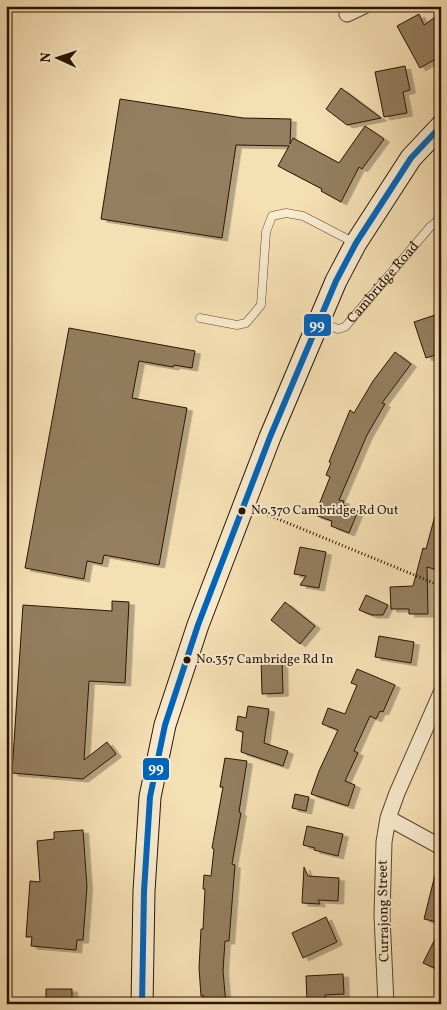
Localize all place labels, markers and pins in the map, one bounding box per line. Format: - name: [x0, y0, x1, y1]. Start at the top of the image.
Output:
- place label: No.370 Cambridge Rd Out: [251, 502, 399, 520]
- marker: No.370 Cambridge Rd Out: [237, 506, 247, 516]
- place label: No.357 Cambridge Rd In: [196, 651, 334, 669]
- marker: No.357 Cambridge Rd In: [182, 655, 192, 665]

